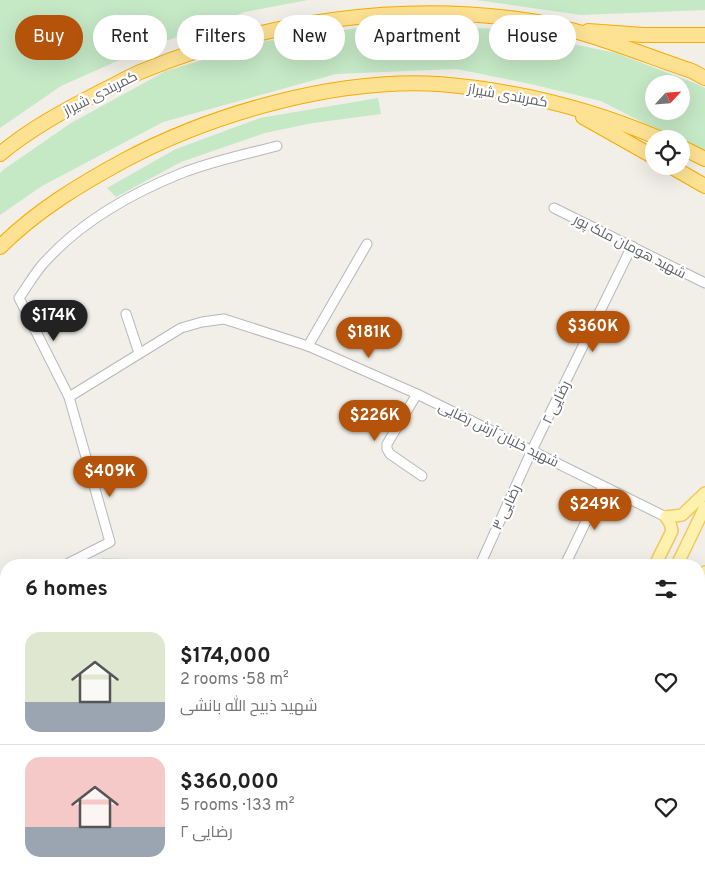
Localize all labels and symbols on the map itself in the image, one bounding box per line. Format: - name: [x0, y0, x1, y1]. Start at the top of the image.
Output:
- street label: کمربندی شیراز: [60, 68, 141, 121]
- north arrow: [645, 75, 690, 120]
- street label: کمربندی شیراز: [465, 81, 549, 112]
- street label: شهید هومان ملک پور: [569, 211, 689, 283]
- pin: $174K: [19, 300, 89, 342]
- pin: $360K: [558, 310, 628, 353]
- pin: $181K: [334, 316, 404, 359]
- street label: رضایی ۲: [540, 378, 575, 427]
- street label: شهید خلبان آرش رضایی: [435, 399, 561, 472]
- pin: $226K: [340, 400, 410, 442]
- pin: $409K: [75, 456, 145, 498]
- street label: رضایی ۳: [489, 482, 525, 533]
- pin: $249K: [560, 488, 630, 531]

